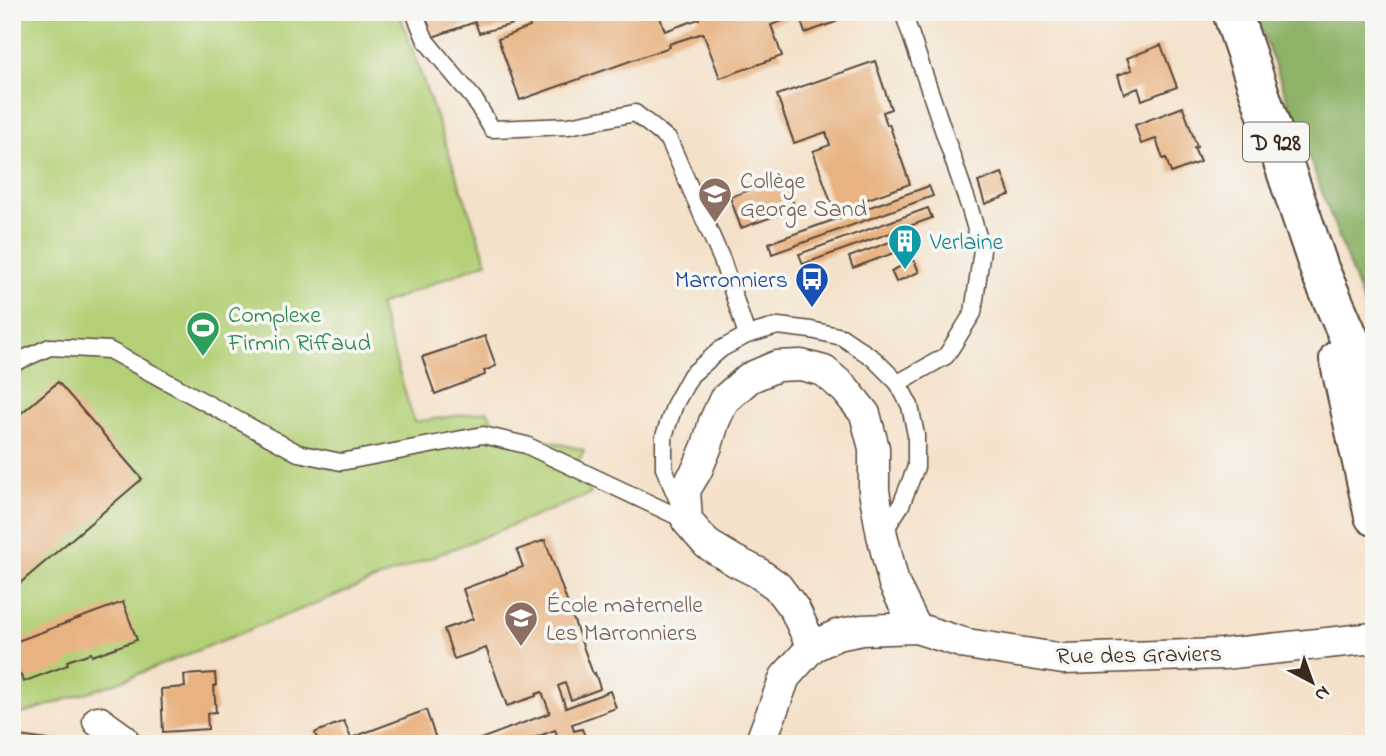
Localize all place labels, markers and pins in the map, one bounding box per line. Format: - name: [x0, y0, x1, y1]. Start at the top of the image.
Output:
- place label: Collège George Sand: [740, 165, 867, 228]
- school or university icon: Collège George Sand: [696, 175, 734, 224]
- building icon: Verlaine: [886, 222, 924, 271]
- place label: Verlaine: [929, 226, 1004, 261]
- bus stop icon: Marronniers: [793, 260, 831, 309]
- place label: Marronniers: [675, 264, 788, 299]
- place label: Complexe Firmin Riffaud: [227, 299, 372, 362]
- sports icon: Complexe Firmin Riffaud: [184, 309, 222, 358]
- place label: École maternelle Les Marronniers: [546, 589, 703, 652]
- school or university icon: École maternelle Les Marronniers: [502, 599, 540, 648]

